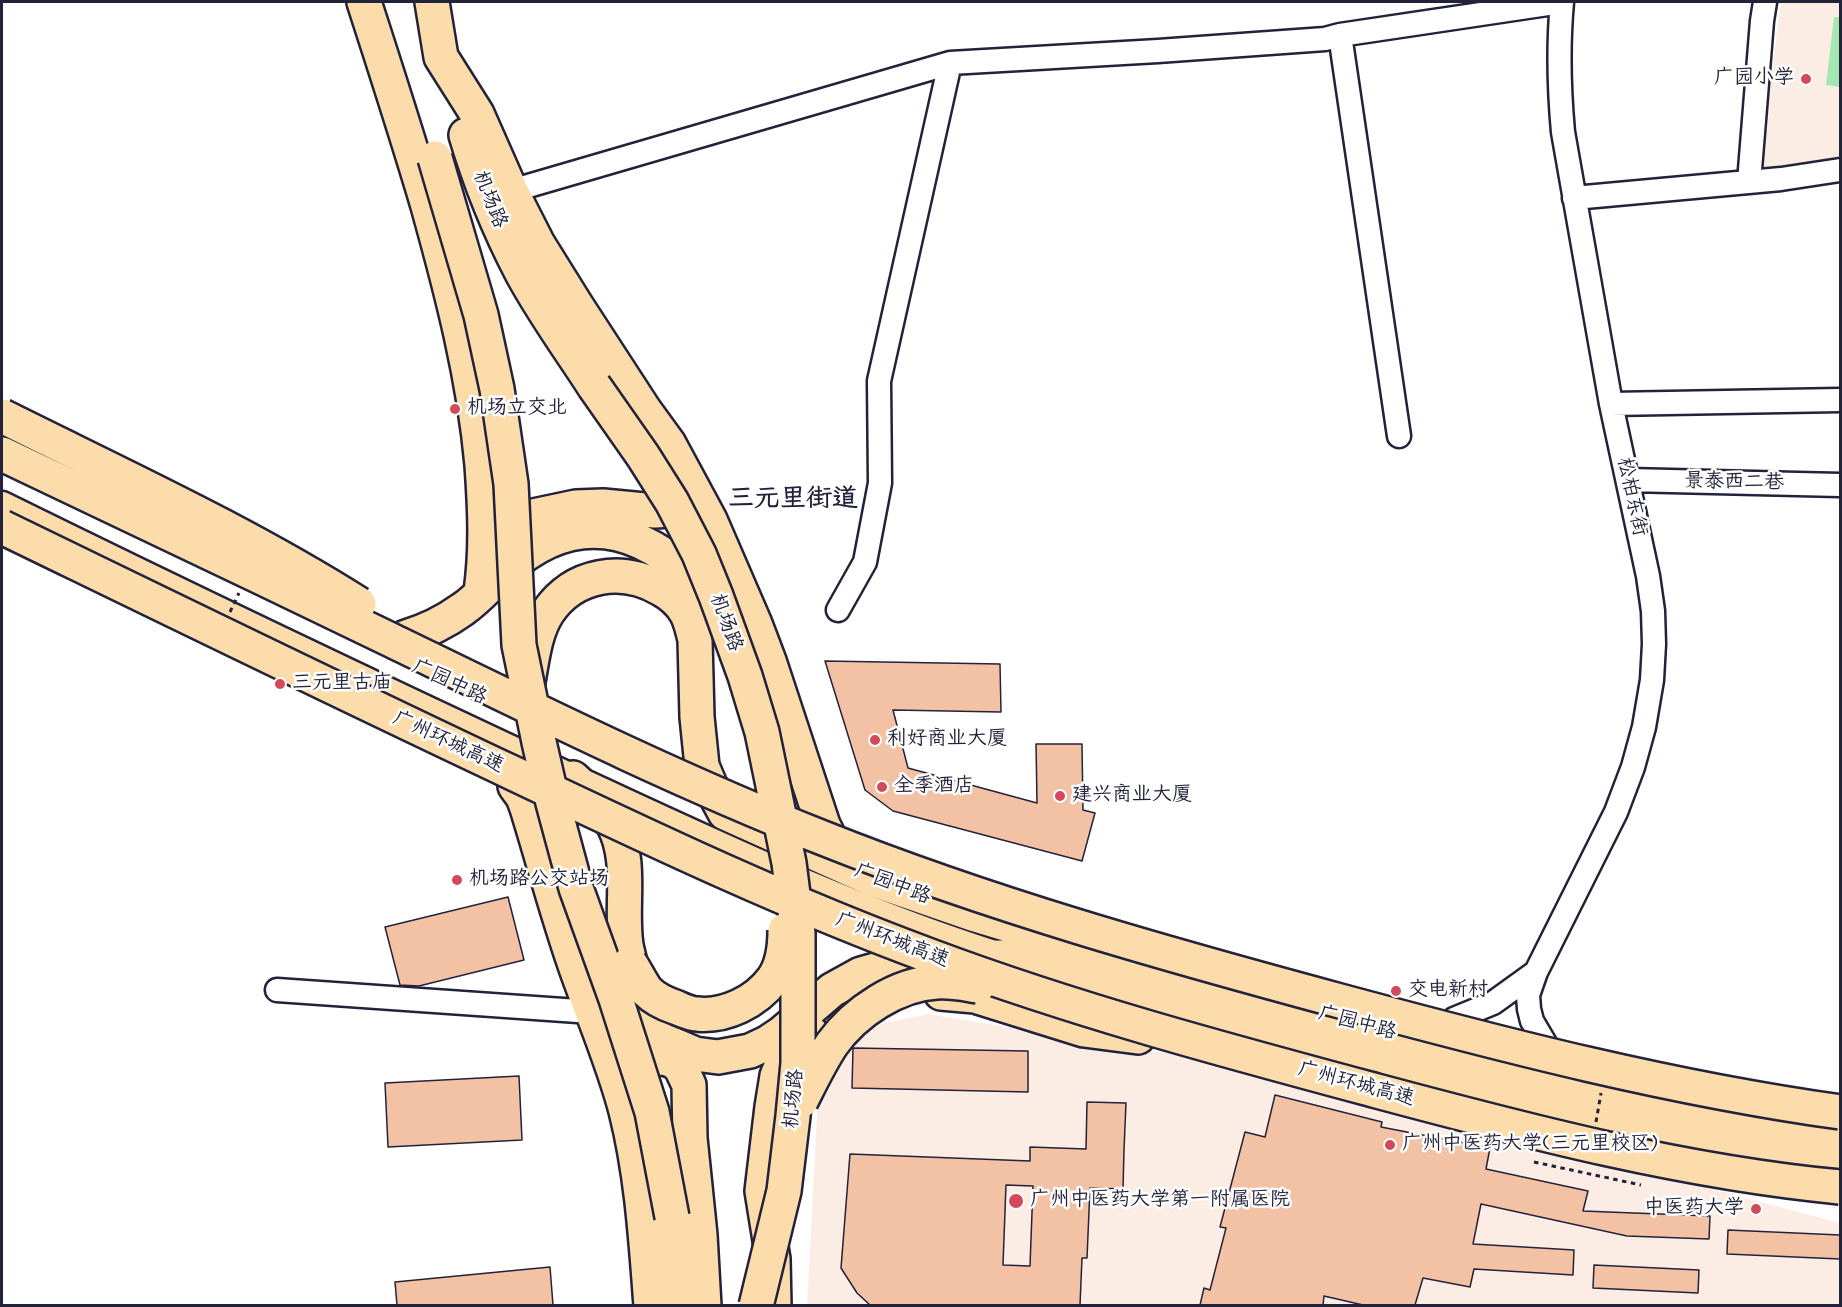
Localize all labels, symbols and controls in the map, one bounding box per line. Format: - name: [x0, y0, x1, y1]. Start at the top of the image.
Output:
- place label: 广园小学: [1714, 67, 1794, 91]
- marker: 广园小学: [1799, 72, 1813, 86]
- street label: 机场路: [467, 168, 511, 232]
- place label: 机场立交北: [467, 397, 567, 421]
- marker: 机场立交北: [448, 402, 462, 416]
- street label: 松柏东街: [1611, 455, 1651, 539]
- street label: 景泰西二巷: [1684, 470, 1784, 496]
- district label: 三元里街道: [728, 485, 858, 517]
- street label: 机场路: [703, 591, 747, 655]
- street label: 广园中路: [408, 655, 490, 711]
- place label: 三元里古庙: [292, 672, 392, 696]
- marker: 三元里古庙: [273, 677, 287, 691]
- street label: 广州环城高速: [389, 707, 507, 779]
- place label: 利好商业大厦: [887, 728, 1007, 752]
- marker: 利好商业大厦: [868, 733, 882, 747]
- place label: 全季酒店: [894, 775, 974, 799]
- marker: 全季酒店: [875, 780, 889, 794]
- place label: 建兴商业大厦: [1072, 784, 1192, 808]
- marker: 建兴商业大厦: [1053, 789, 1067, 803]
- street label: 广园中路: [850, 859, 934, 911]
- place label: 机场路公交站场: [469, 868, 609, 892]
- marker: 机场路公交站场: [450, 873, 464, 887]
- street label: 广州环城高速: [832, 908, 952, 974]
- place label: 交电新村: [1408, 979, 1488, 1003]
- marker: 交电新村: [1389, 984, 1403, 998]
- street label: 广园中路: [1315, 1002, 1399, 1046]
- street label: 广州环城高速: [1295, 1058, 1417, 1112]
- street label: 机场路: [780, 1068, 810, 1130]
- place label: 广州中医药大学(三元里校区): [1402, 1133, 1658, 1157]
- marker: 广州中医药大学(三元里校区): [1383, 1138, 1397, 1152]
- place label: 广州中医药大学第一附属医院: [1030, 1189, 1290, 1213]
- marker: 广州中医药大学第一附属医院: [1007, 1192, 1025, 1210]
- place label: 中医药大学: [1644, 1197, 1744, 1221]
- marker: 中医药大学: [1749, 1202, 1763, 1216]

